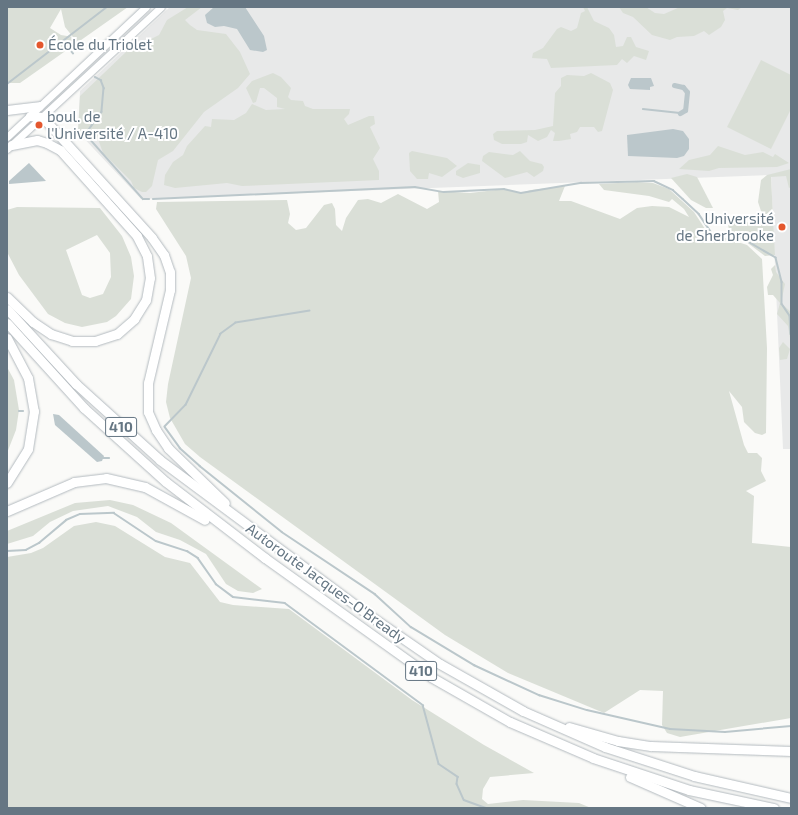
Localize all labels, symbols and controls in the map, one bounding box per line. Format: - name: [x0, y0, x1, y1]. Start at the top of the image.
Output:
- place label: École du Triolet: [48, 36, 152, 54]
- marker: École du Triolet: [35, 40, 45, 50]
- place label: boul. de l'Université / A-410: [47, 107, 179, 142]
- marker: boul. de l'Université / A-410: [34, 120, 44, 130]
- place label: Université de Sherbrooke: [676, 209, 774, 244]
- marker: Université de Sherbrooke: [777, 222, 787, 232]
- road number: 410: [105, 415, 137, 439]
- street label: Autoroute Jacques-O'Bready: [243, 519, 409, 647]
- road number: 410: [405, 659, 437, 683]

